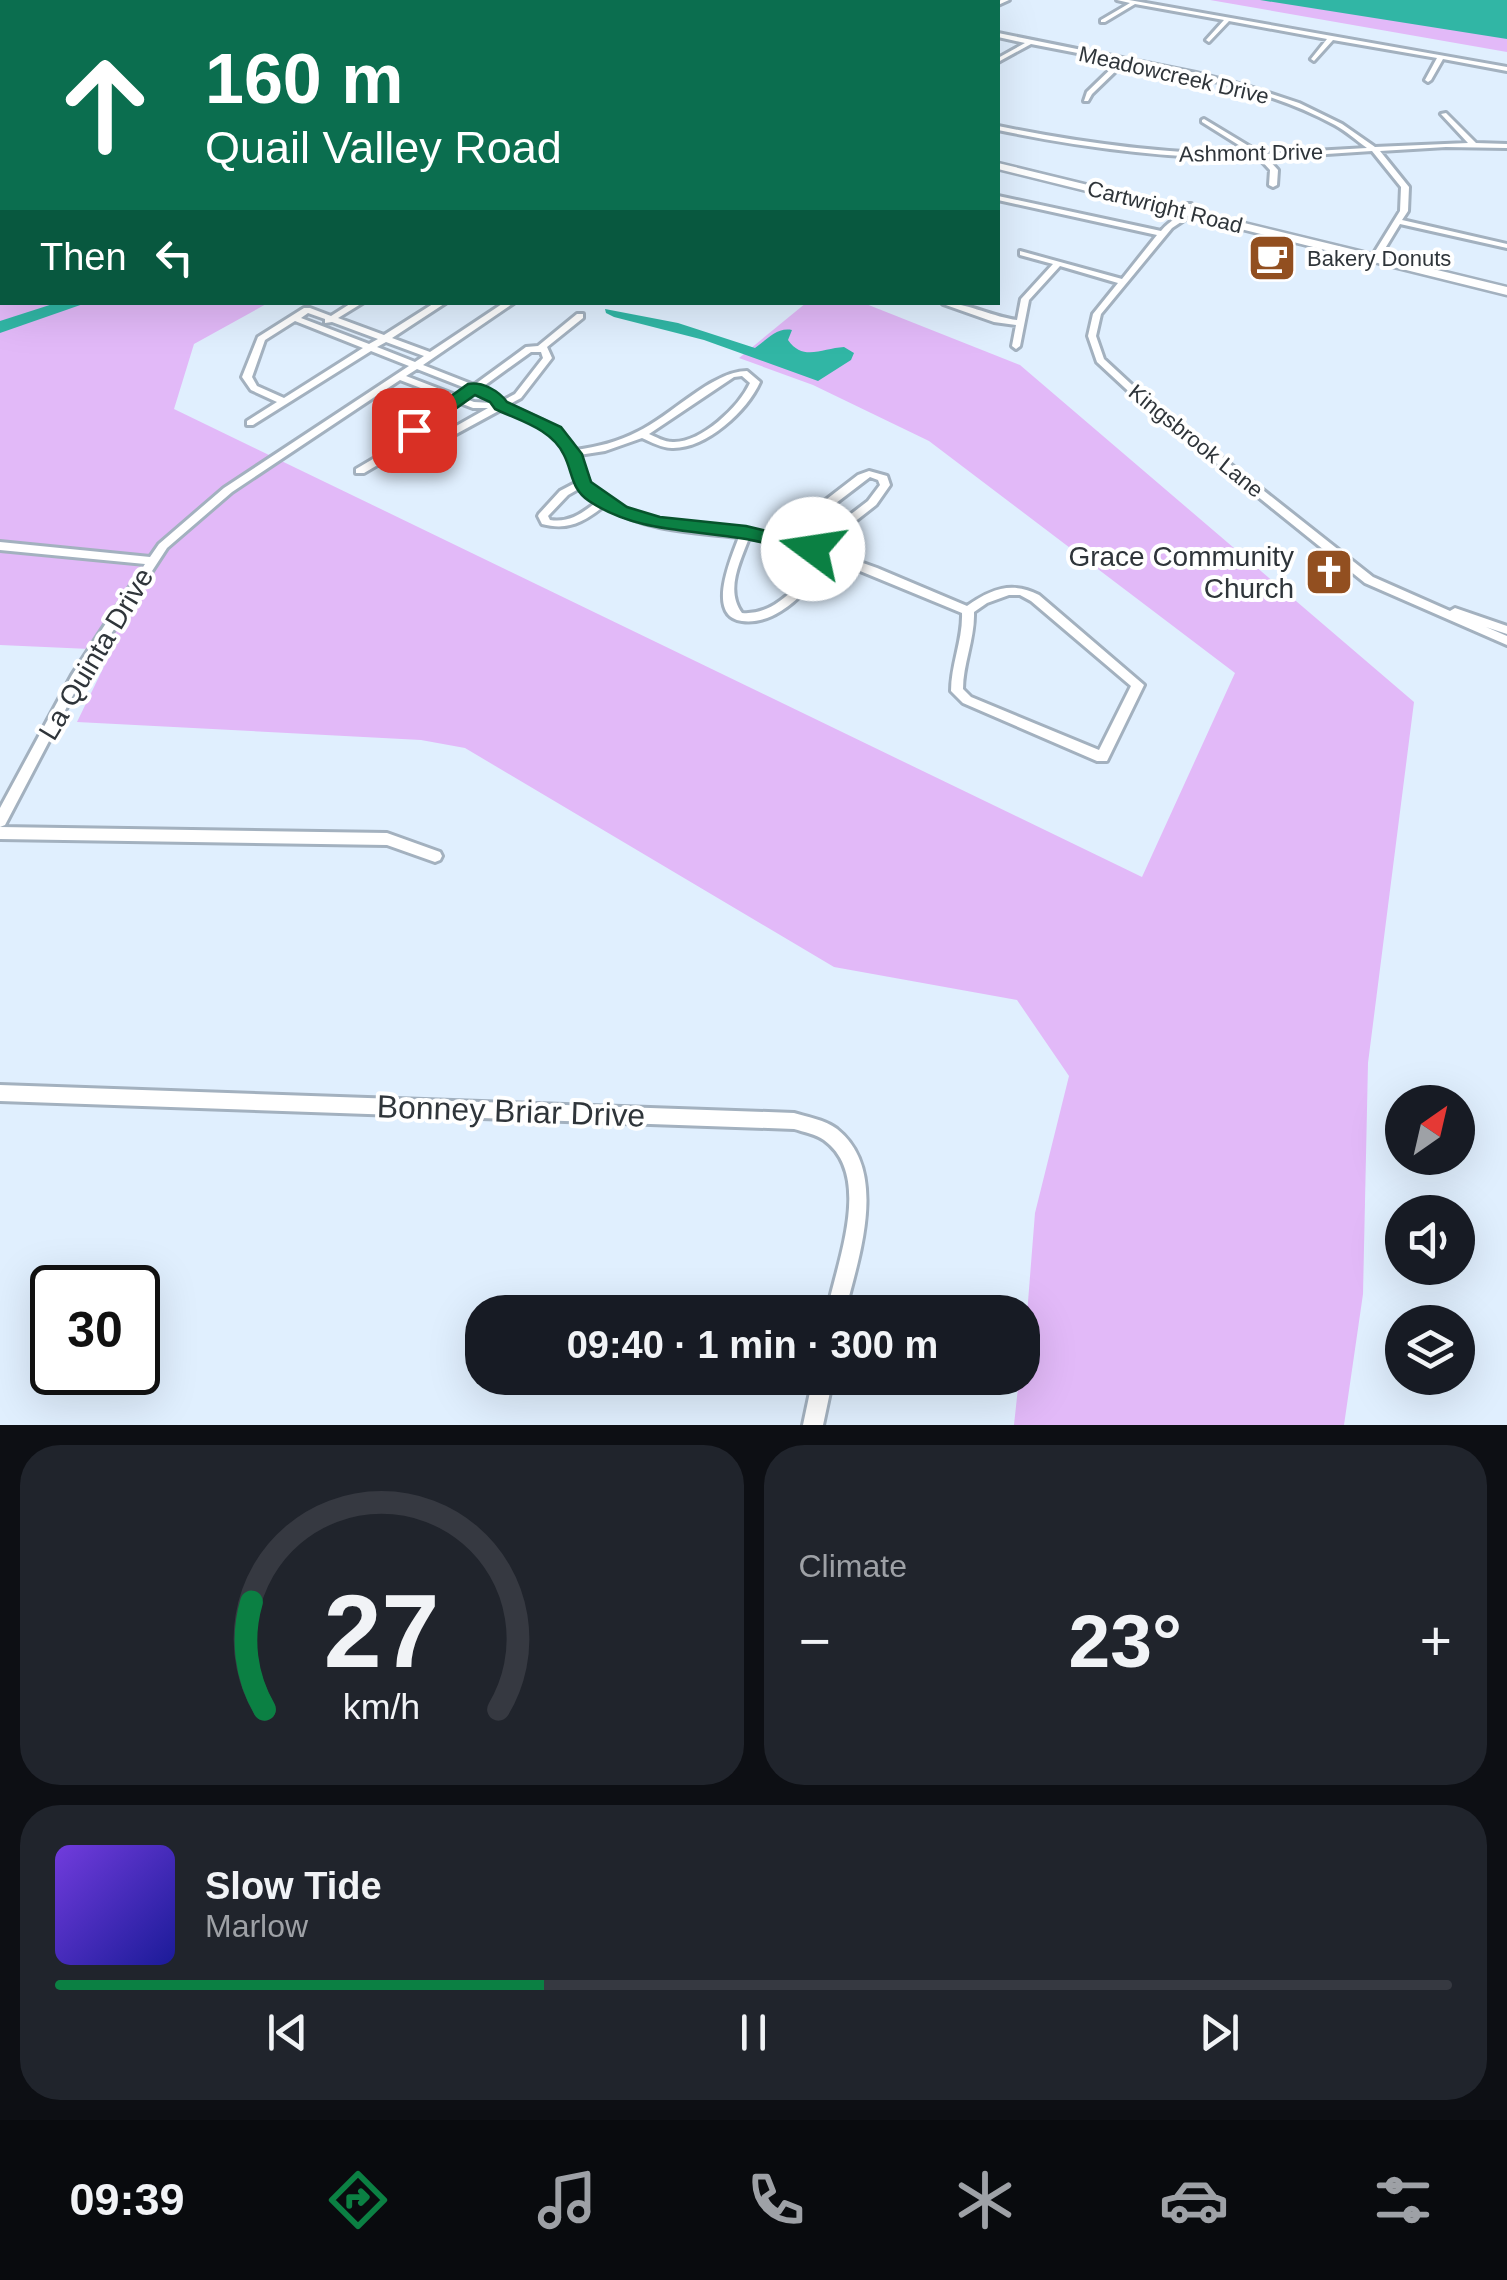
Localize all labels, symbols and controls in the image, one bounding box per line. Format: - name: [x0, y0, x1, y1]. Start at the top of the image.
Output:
- icon: ahead: [40, 40, 170, 170]
- text: 160 m: [205, 40, 403, 118]
- street label: Meadowcreek Drive: [1076, 41, 1272, 109]
- text: Quail Valley Road: [205, 122, 562, 173]
- street label: Ashmont Drive: [1179, 139, 1323, 167]
- street label: Cartwright Road: [1085, 176, 1245, 238]
- icon: left: [147, 230, 202, 285]
- cafe icon: Bakery Donuts: [1246, 232, 1298, 284]
- text: Then: [40, 236, 127, 278]
- place label: Bakery Donuts: [1307, 246, 1451, 271]
- street label: Kingsbrook Lane: [1124, 379, 1268, 503]
- pin: [372, 388, 457, 473]
- icon: arrive: [387, 403, 442, 458]
- position arrow: [761, 497, 865, 601]
- place label: Grace Community Church: [1068, 541, 1294, 604]
- church icon: Grace Community Church: [1303, 546, 1355, 598]
- street label: La Quinta Drive: [33, 563, 159, 745]
- north arrow: [1385, 1085, 1475, 1175]
- map controls: [1385, 1085, 1475, 1395]
- street label: Bonney Briar Drive: [376, 1088, 646, 1134]
- button: sound: [1385, 1195, 1475, 1285]
- speed limit sign: 30: [30, 1265, 160, 1395]
- button: layers: [1385, 1305, 1475, 1395]
- text: 09:40 · 1 min · 300 m: [567, 1324, 938, 1366]
- text: Climate: [799, 1548, 907, 1584]
- text: 27: [324, 1573, 440, 1689]
- text: 23°: [1069, 1599, 1182, 1683]
- text: −: [799, 1610, 831, 1672]
- text: +: [1420, 1610, 1452, 1672]
- text: km/h: [343, 1687, 420, 1727]
- text: Slow Tide: [205, 1865, 382, 1907]
- text: Marlow: [205, 1908, 308, 1944]
- icon: previous: [260, 2005, 315, 2060]
- icon: pause: [726, 2005, 781, 2060]
- icon: next: [1192, 2005, 1247, 2060]
- icon: directions: [323, 2165, 393, 2235]
- icon: music: [532, 2165, 602, 2235]
- icon: phone: [741, 2165, 811, 2235]
- icon: climate: [950, 2165, 1020, 2235]
- icon: car: [1159, 2165, 1229, 2235]
- icon: filters: [1368, 2165, 1438, 2235]
- text: 09:39: [69, 2174, 185, 2225]

